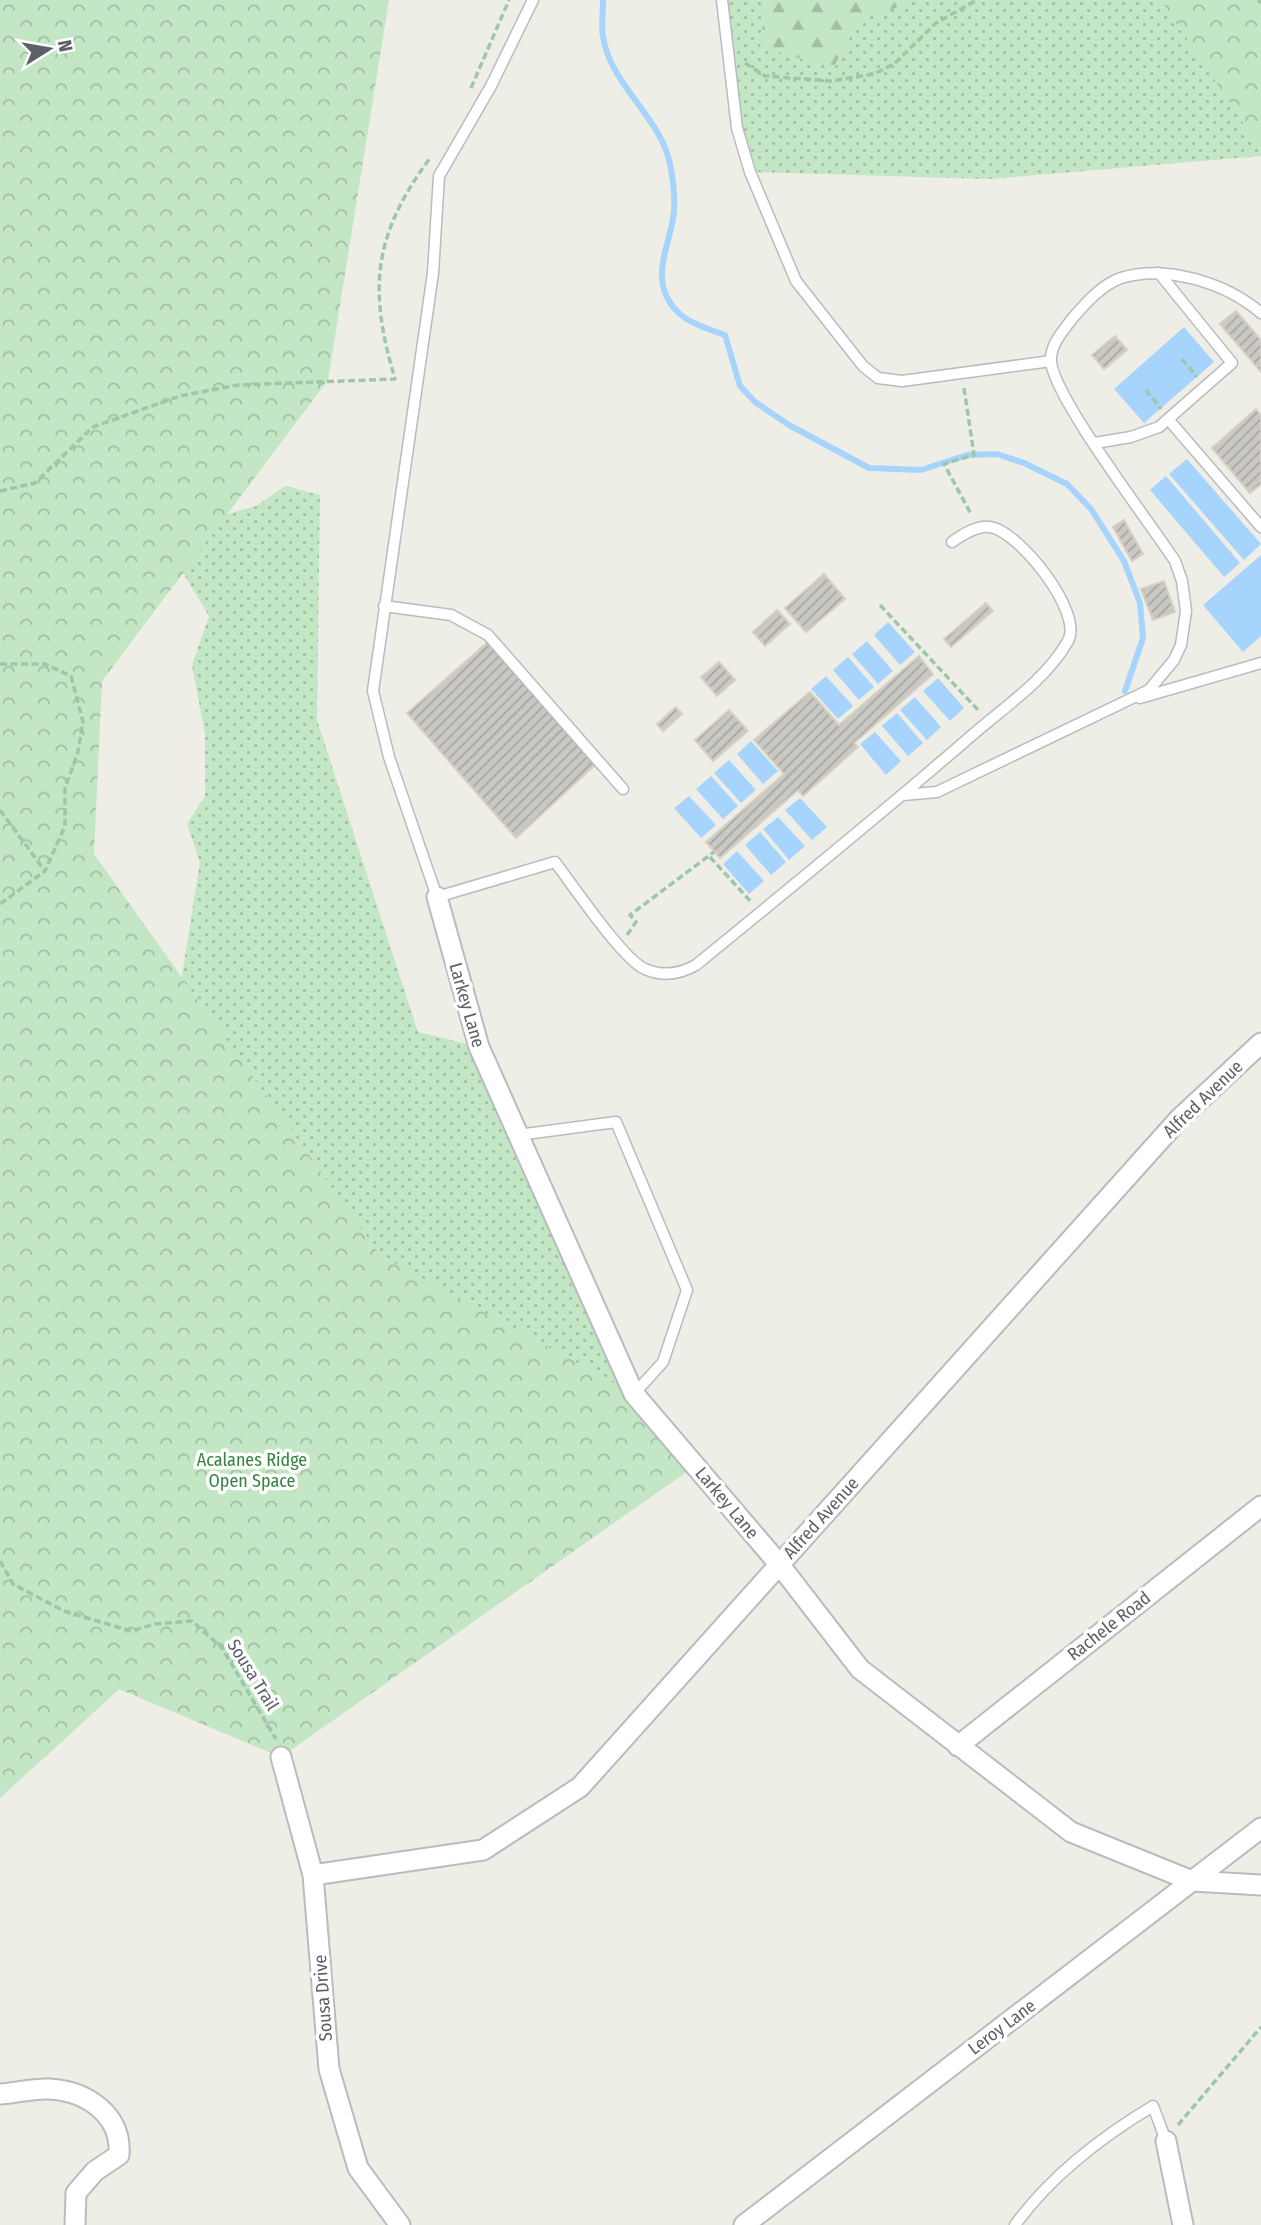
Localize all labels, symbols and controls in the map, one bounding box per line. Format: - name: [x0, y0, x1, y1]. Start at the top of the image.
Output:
- north arrow: [14, 14, 84, 84]
- text: N: [53, 38, 78, 54]
- street label: Larkey Lane: [444, 960, 490, 1050]
- street label: Alfred Avenue: [1159, 1055, 1248, 1142]
- park label: Acalanes Ridge Open Space: [197, 1449, 307, 1492]
- street label: Larkey Lane: [691, 1462, 764, 1544]
- street label: Alfred Avenue: [779, 1473, 863, 1563]
- street label: Rachele Road: [1063, 1587, 1155, 1665]
- street label: Sousa Trail: [222, 1635, 284, 1715]
- street label: Sousa Drive: [309, 1954, 337, 2042]
- street label: Leroy Lane: [964, 1994, 1040, 2060]

